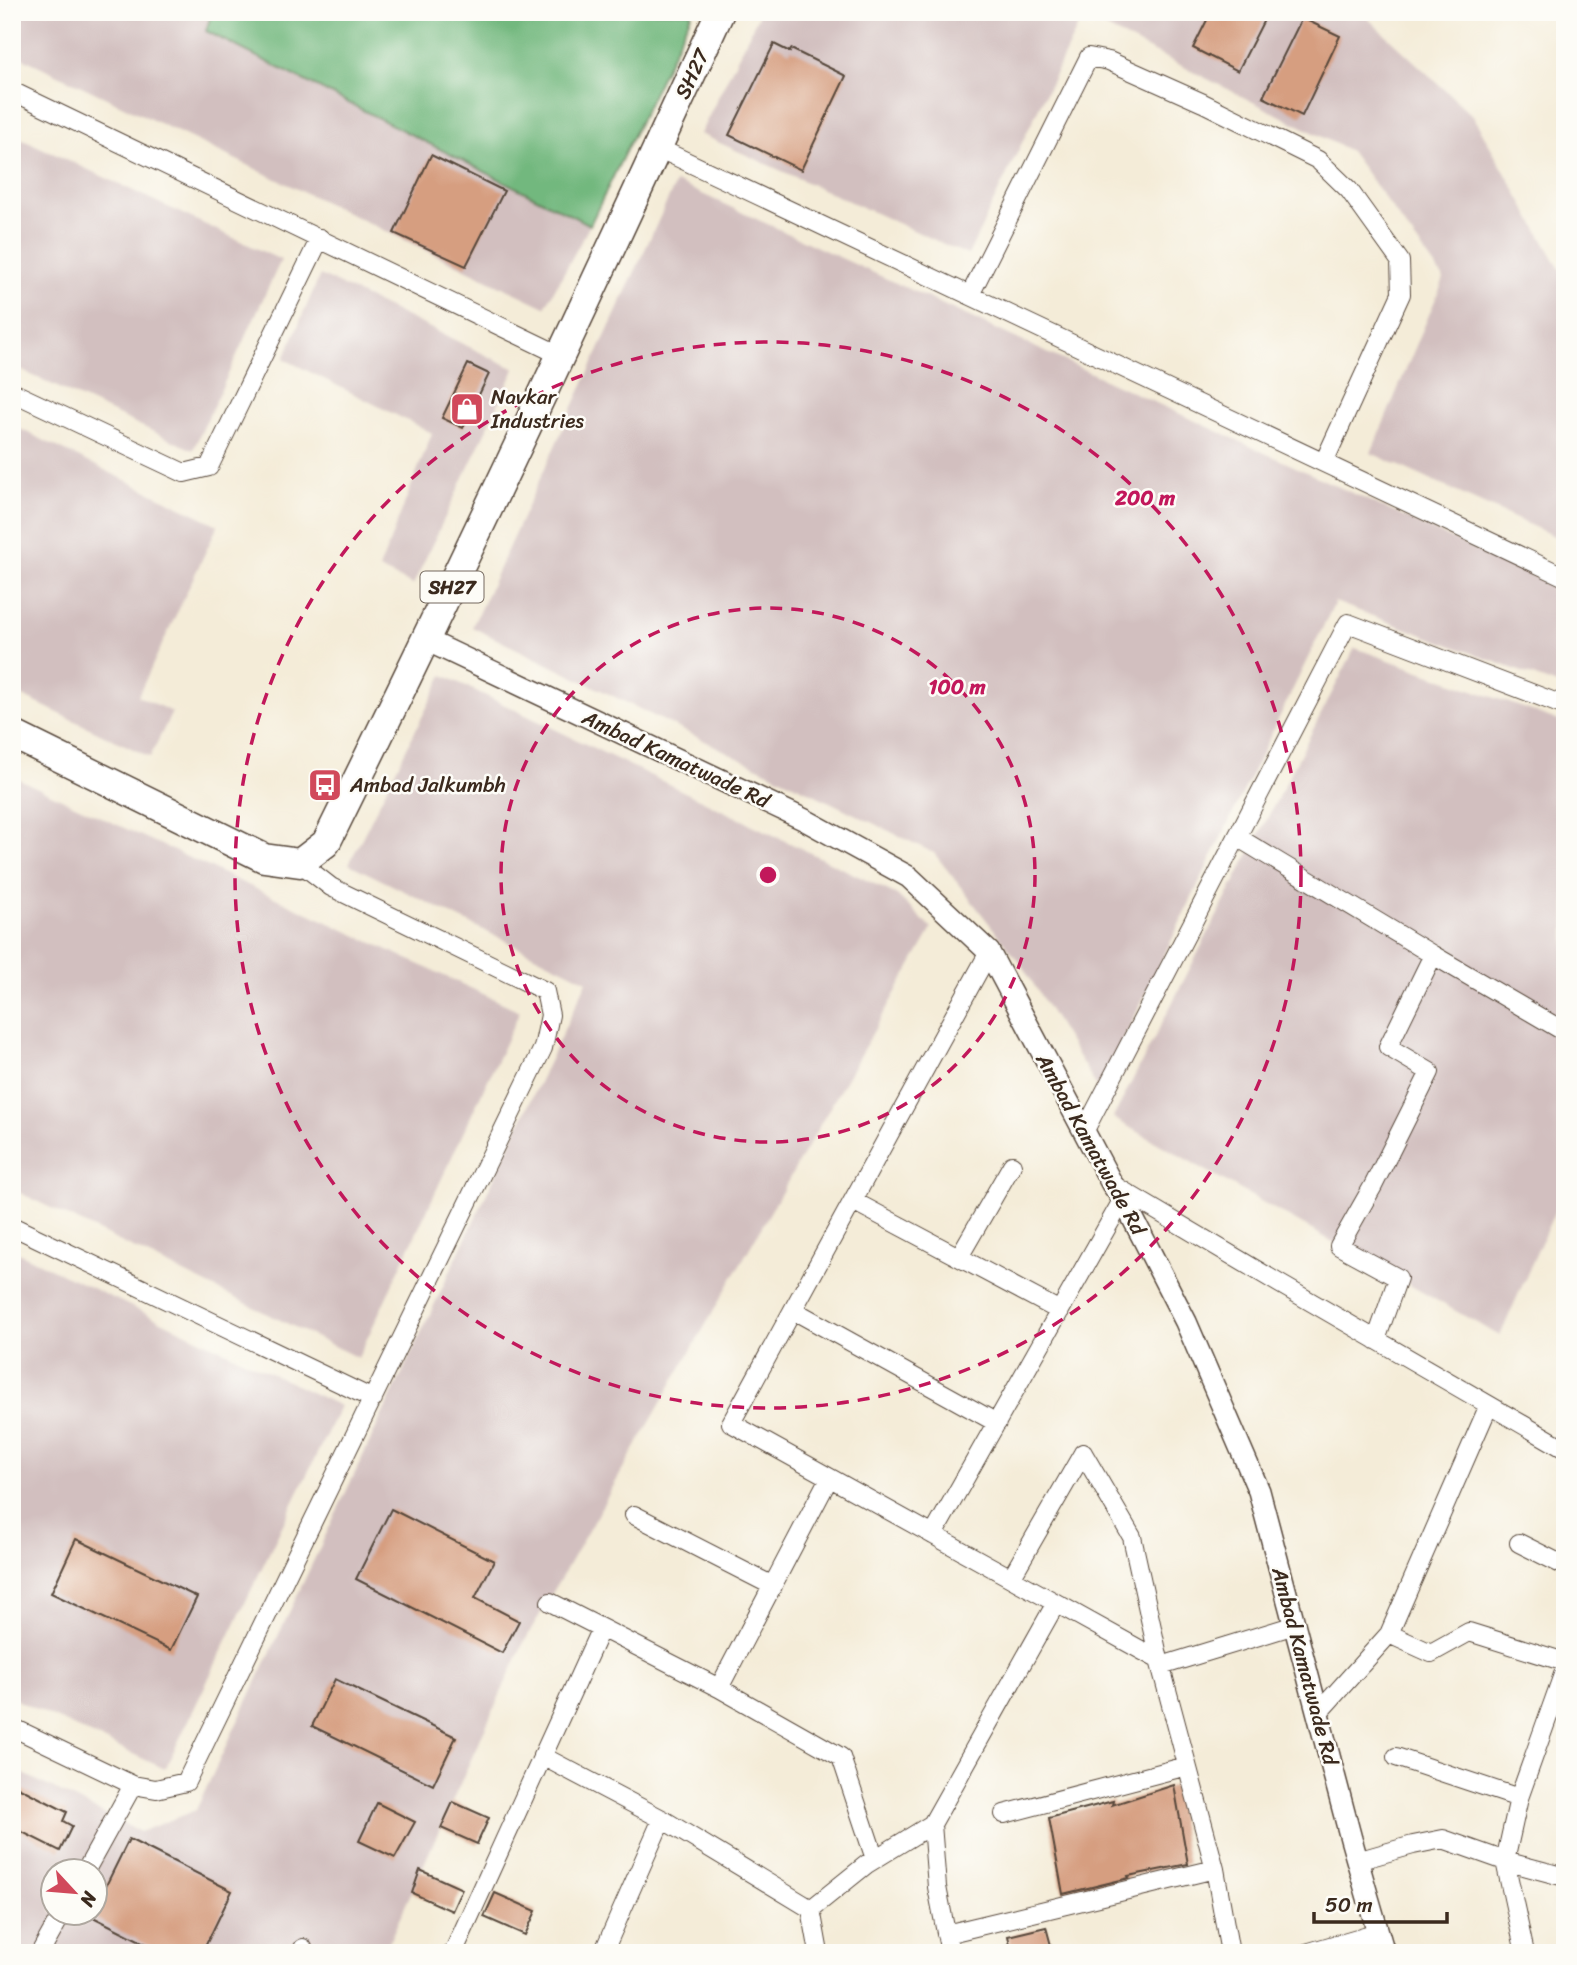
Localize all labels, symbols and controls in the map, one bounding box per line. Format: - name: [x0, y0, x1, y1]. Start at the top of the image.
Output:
- street label: SH27: [664, 41, 721, 106]
- place label: Navkar Industries: [490, 378, 584, 440]
- shop icon: Navkar Industries: [448, 390, 486, 428]
- text: 200 m: [1114, 479, 1176, 517]
- road number: SH27: [420, 572, 484, 602]
- text: 100 m: [928, 668, 986, 706]
- street label: Ambad Kamatwade Rd: [575, 698, 778, 820]
- bus stop icon: Ambad Jalkumbh: [306, 766, 344, 804]
- place label: Ambad Jalkumbh: [349, 766, 506, 804]
- centre of rings: [756, 863, 780, 887]
- street label: Ambad Kamatwade Rd: [1025, 1045, 1158, 1244]
- street label: Ambad Kamatwade Rd: [1260, 1562, 1350, 1771]
- north arrow: [38, 1856, 108, 1926]
- scale bar: [1314, 1881, 1448, 1925]
- text: N: [71, 1885, 107, 1913]
- text: 50 m: [1325, 1886, 1373, 1924]

